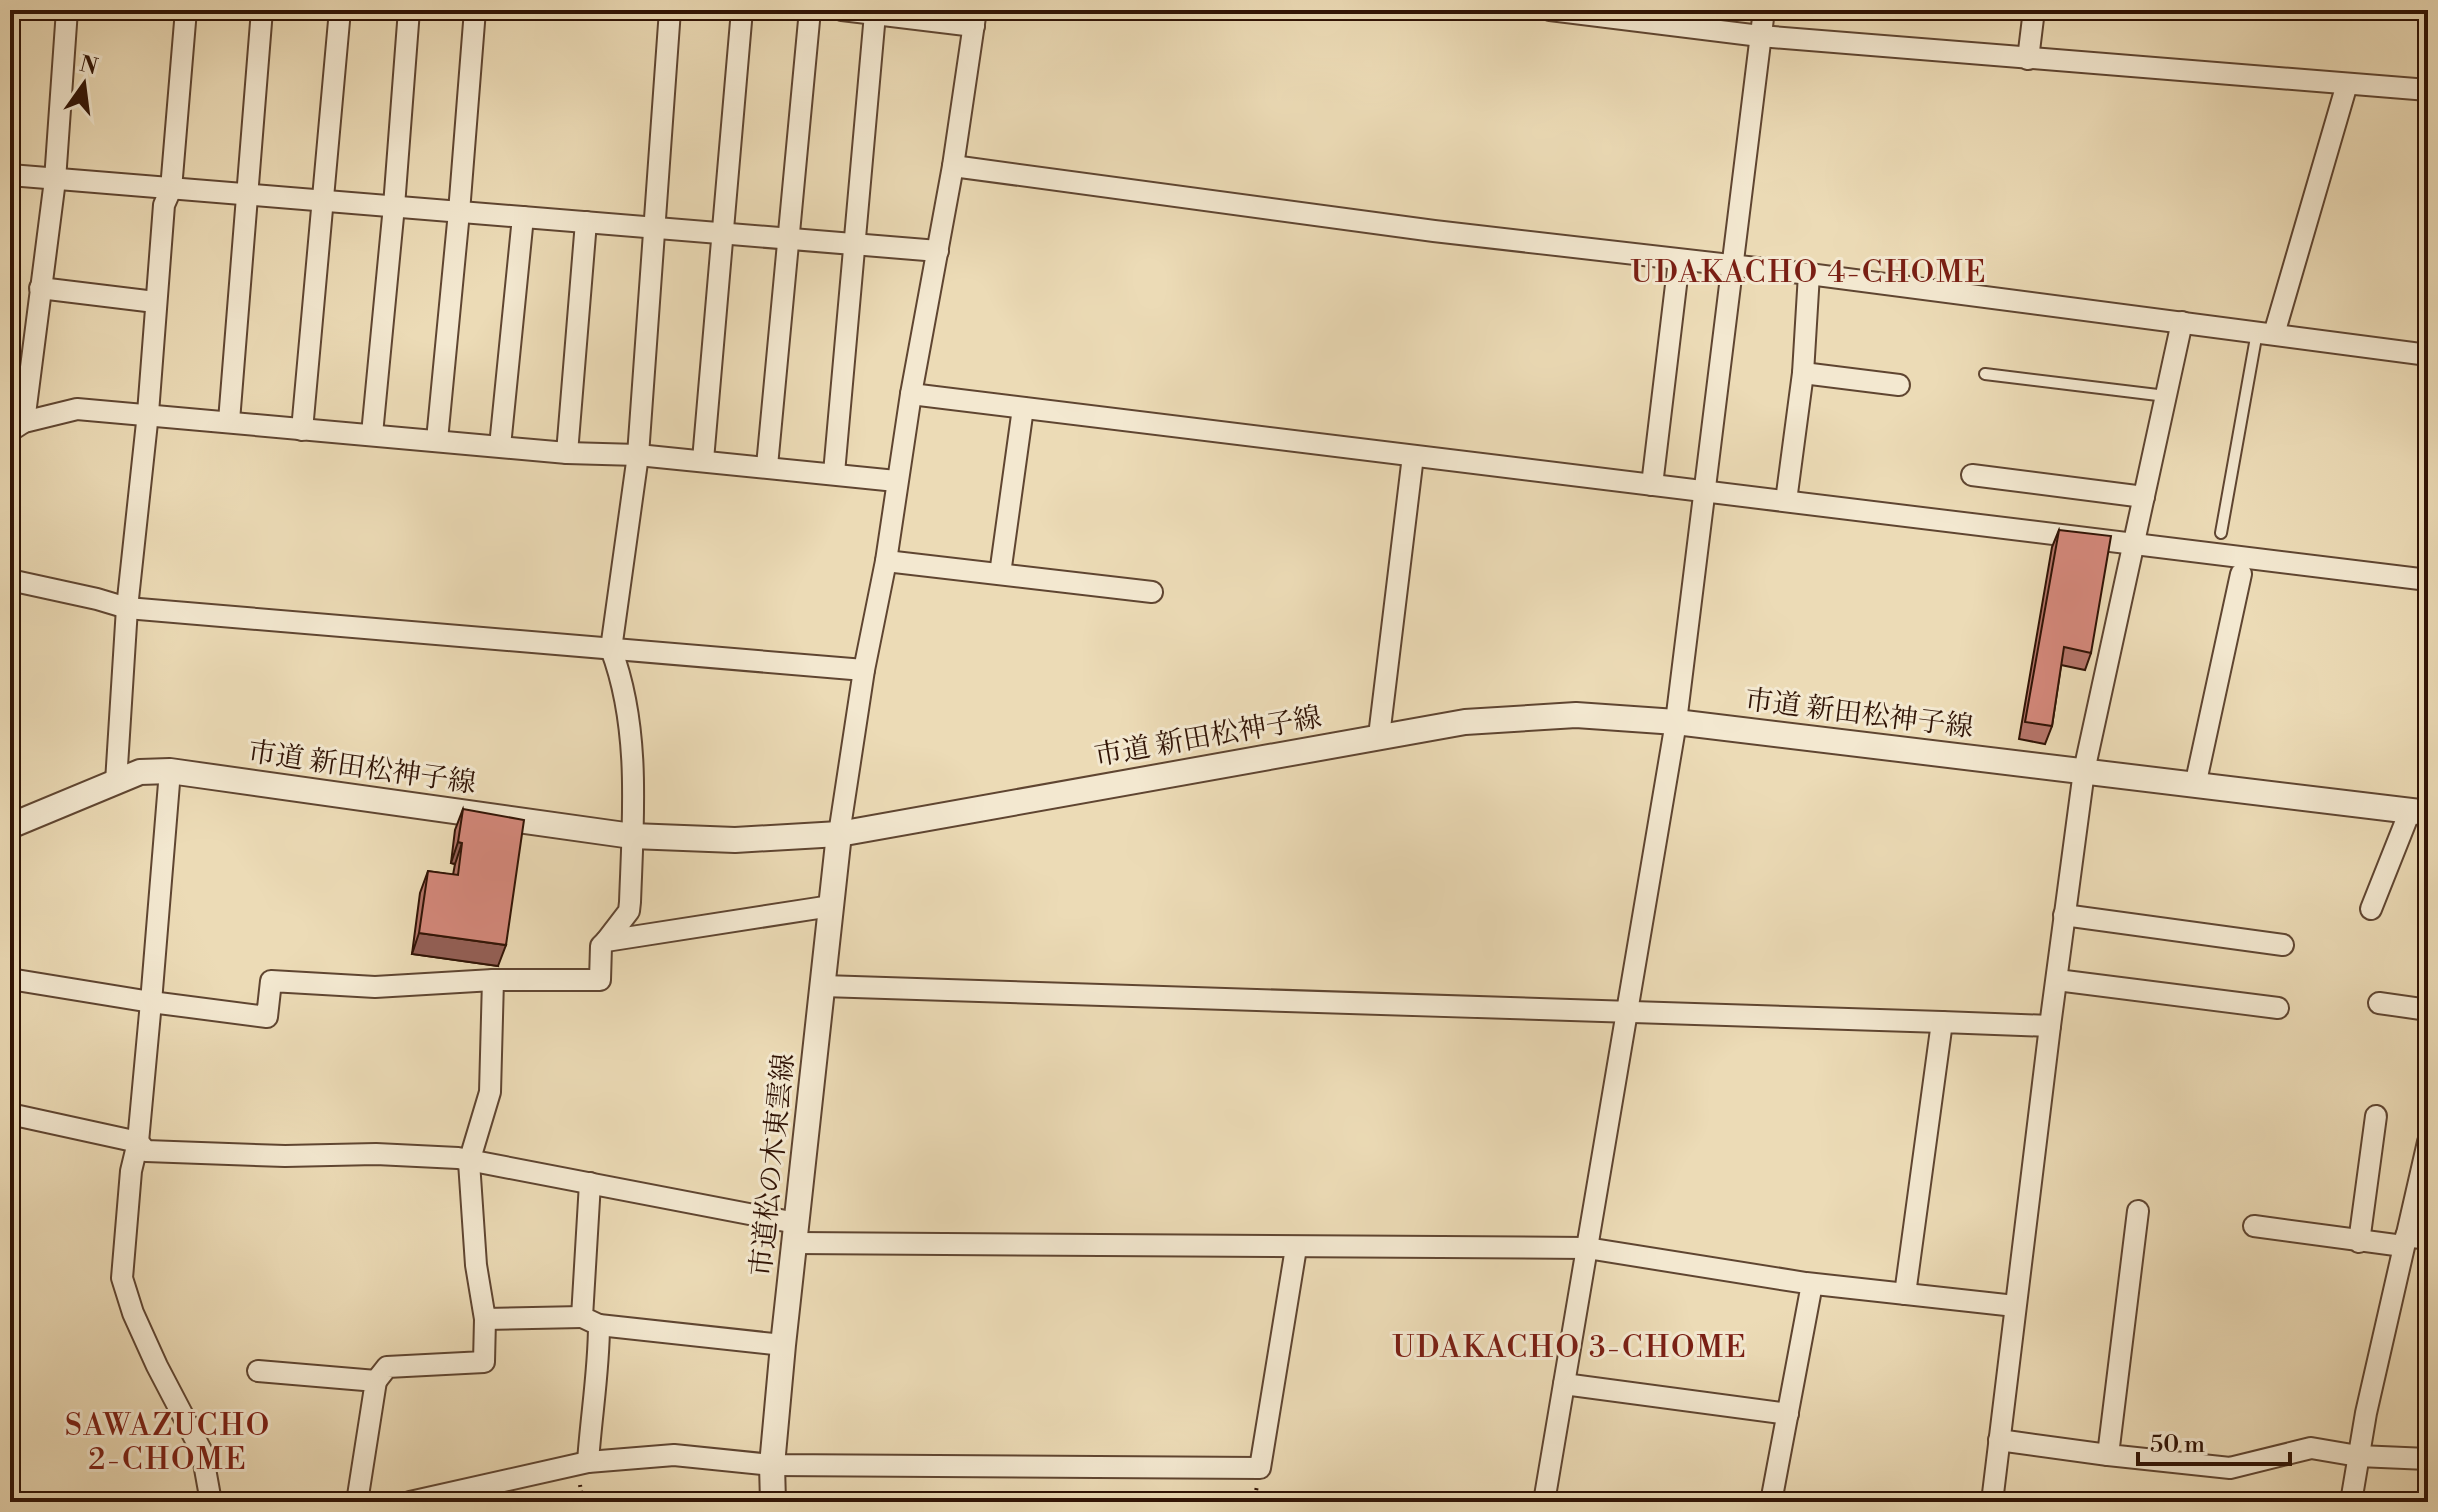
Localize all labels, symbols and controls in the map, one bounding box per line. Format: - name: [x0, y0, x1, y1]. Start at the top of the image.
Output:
- north arrow: [44, 44, 124, 124]
- text: N: [77, 51, 101, 81]
- district label: UDAKACHO 4-CHOME: [1631, 254, 1987, 292]
- street label: 市道 新田松神子線: [1743, 683, 1975, 745]
- street label: 市道 新田松神子線: [1092, 700, 1324, 774]
- street label: 市道 新田松神子線: [246, 735, 478, 801]
- street label: 市道松の木東雲線: [744, 1052, 802, 1278]
- district label: UDAKACHO 3-CHOME: [1392, 1329, 1748, 1367]
- district label: SAWAZUCHO 2-CHOME: [65, 1407, 271, 1479]
- scale bar: [2138, 1416, 2290, 1466]
- text: 50 m: [2150, 1430, 2205, 1460]

